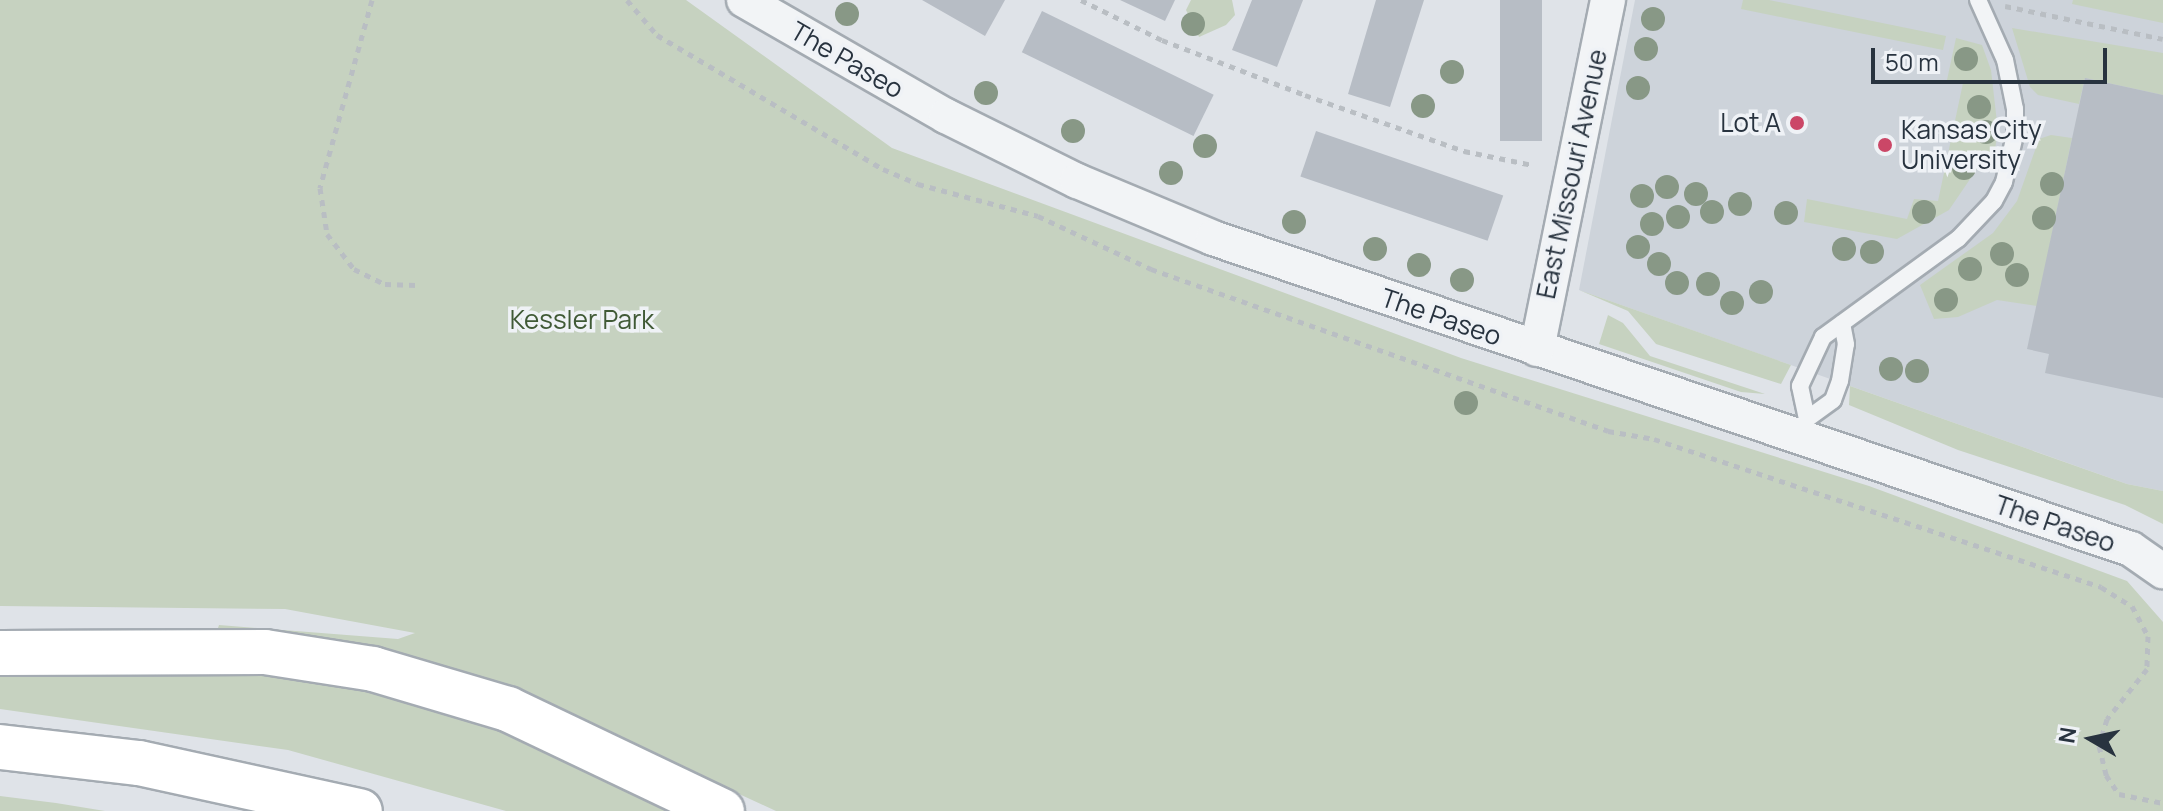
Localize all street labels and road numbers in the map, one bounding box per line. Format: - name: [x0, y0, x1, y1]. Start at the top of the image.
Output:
- street label: The Paseo: [785, 15, 909, 105]
- street label: East Missouri Avenue: [1530, 46, 1614, 302]
- street label: The Paseo: [1377, 282, 1505, 352]
- street label: The Paseo: [1991, 489, 2119, 559]

